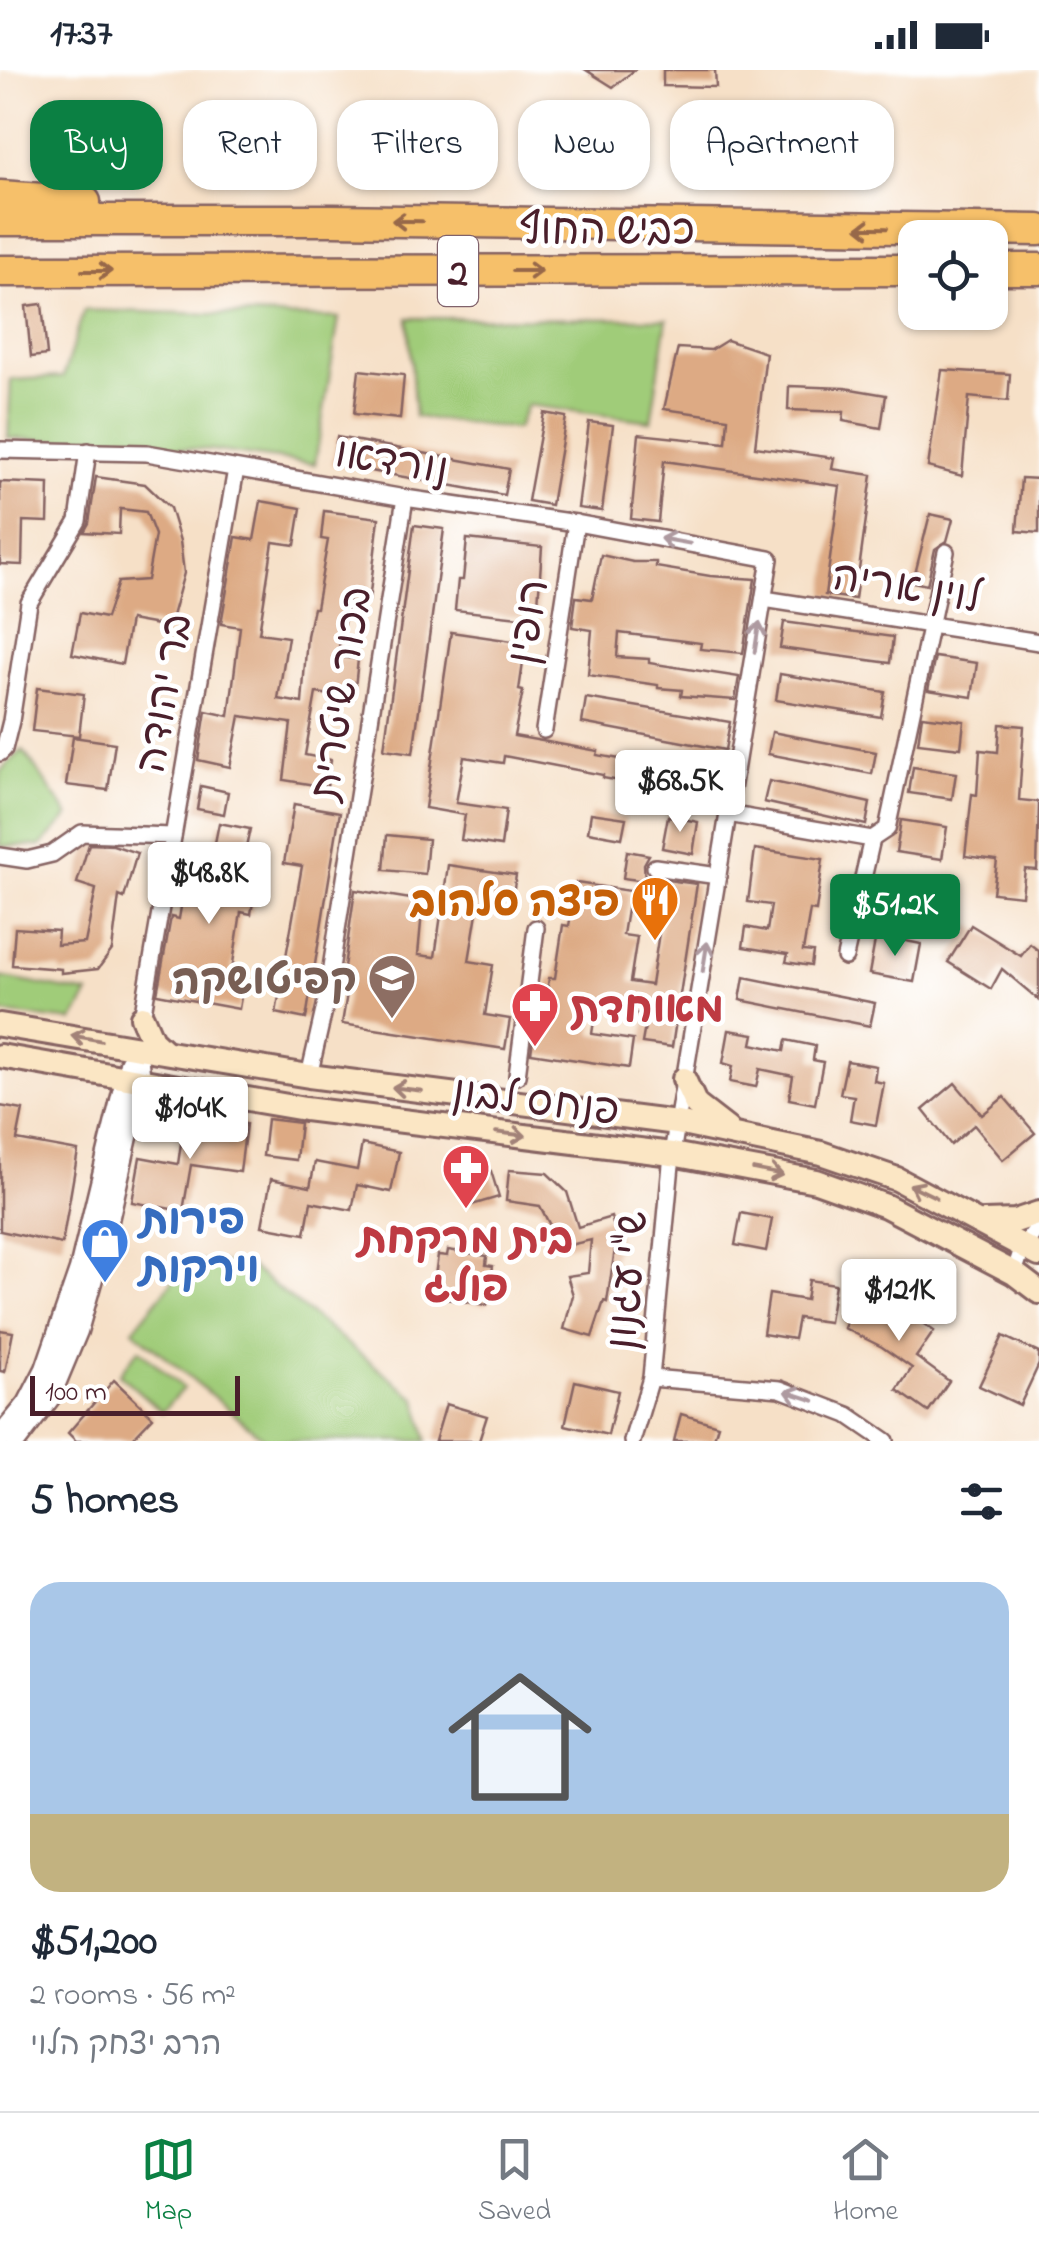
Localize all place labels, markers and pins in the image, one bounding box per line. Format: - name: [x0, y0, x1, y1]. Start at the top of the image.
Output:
- pin: $68.5K: [599, 750, 761, 835]
- pin: $48.8K: [128, 842, 290, 927]
- place label: פיצה סלהוב: [409, 874, 620, 935]
- restaurant icon: פיצה סלהוב: [629, 874, 681, 942]
- pin: $51.2K: [814, 874, 976, 959]
- place label: קפיטושקה: [172, 952, 357, 1013]
- school or university icon: קפיטושקה: [366, 952, 418, 1020]
- pharmacy icon: מאוחדת: [509, 980, 561, 1048]
- place label: מאוחדת: [570, 980, 724, 1041]
- pin: $104K: [120, 1077, 260, 1162]
- pharmacy icon: בית מרקחת פולג: [440, 1142, 492, 1210]
- place label: פירות וירקות: [136, 1192, 260, 1301]
- place label: בית מרקחת פולג: [355, 1211, 573, 1320]
- shop icon: פירות וירקות: [79, 1216, 131, 1284]
- pin: $121K: [829, 1259, 969, 1344]

